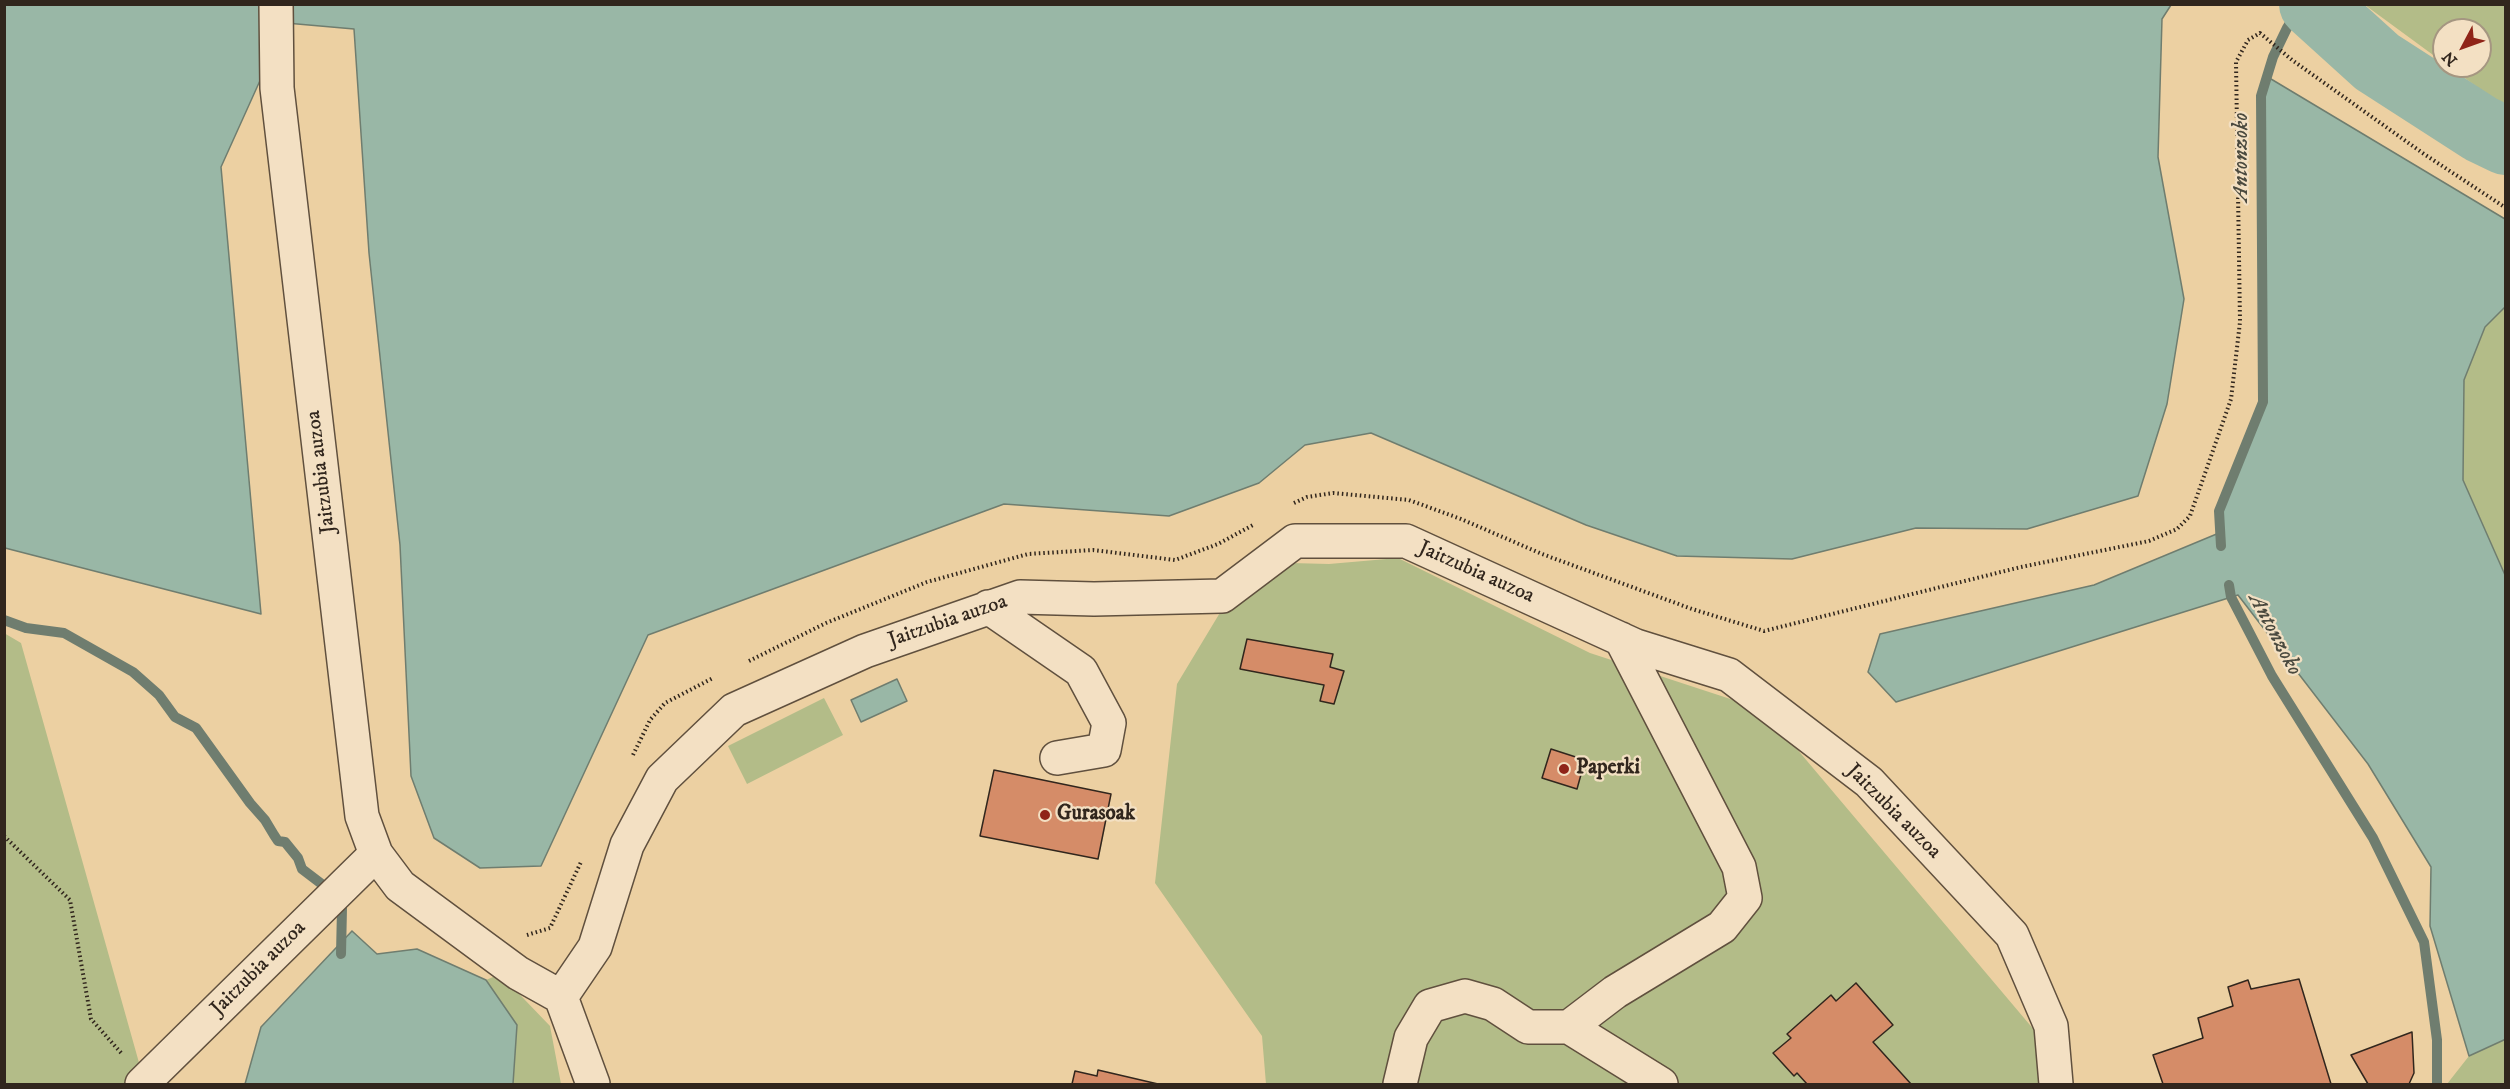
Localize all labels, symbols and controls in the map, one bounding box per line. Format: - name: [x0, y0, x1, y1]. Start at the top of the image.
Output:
- north arrow: [2432, 18, 2492, 78]
- text: N: [2438, 47, 2462, 70]
- water label: Antonzoko: [2229, 113, 2255, 201]
- street label: Jaitzubia auzoa: [302, 409, 342, 535]
- street label: Jaitzubia auzoa: [1414, 536, 1538, 610]
- street label: Jaitzubia auzoa: [885, 590, 1011, 654]
- water label: Antonzoko: [2241, 590, 2307, 680]
- place label: Paperki: [1576, 756, 1640, 782]
- street label: Jaitzubia auzoa: [1840, 759, 1946, 865]
- marker: Paperki: [1557, 762, 1571, 776]
- place label: Gurasoak: [1057, 802, 1135, 828]
- marker: Gurasoak: [1038, 808, 1052, 822]
- street label: Jaitzubia auzoa: [206, 916, 312, 1022]

